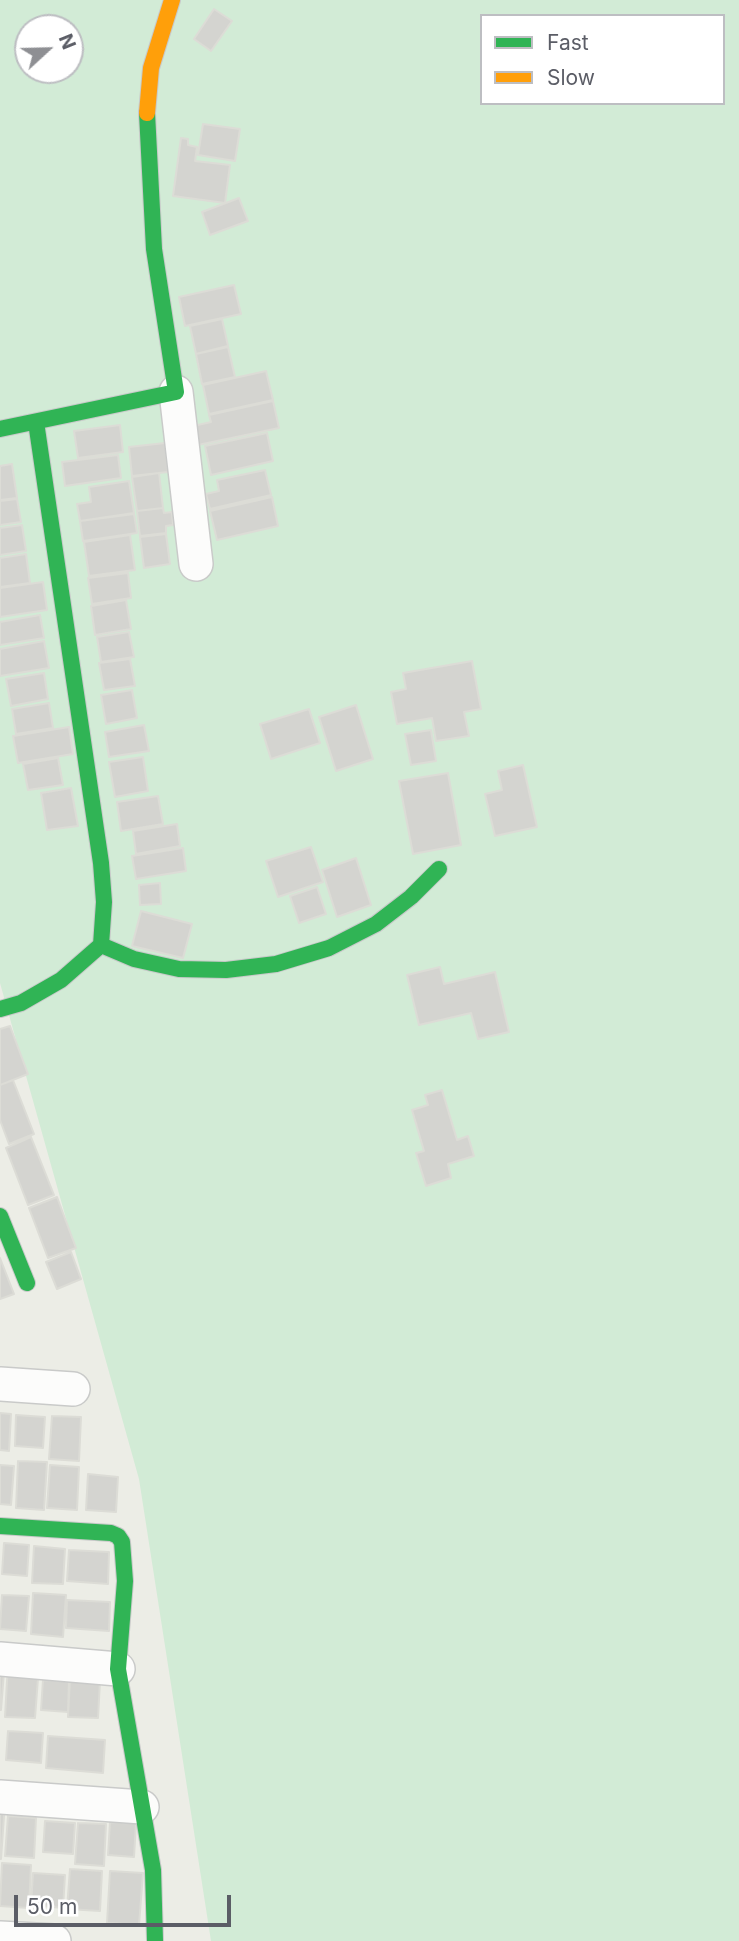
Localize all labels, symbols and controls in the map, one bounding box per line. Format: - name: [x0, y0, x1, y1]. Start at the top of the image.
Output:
- north arrow: [14, 14, 84, 84]
- legend: [480, 14, 725, 105]
- text: Fast: [547, 30, 589, 55]
- text: N: [54, 31, 80, 53]
- text: Slow: [547, 65, 595, 90]
- scale bar: [18, 1882, 234, 1926]
- text: 50 m: [27, 1894, 77, 1919]

